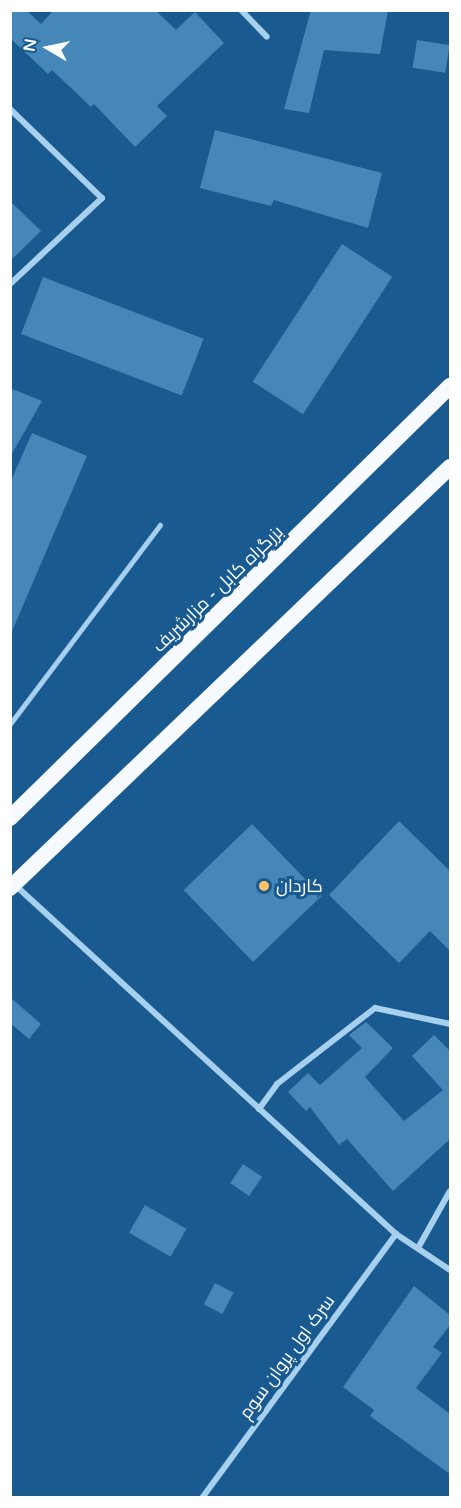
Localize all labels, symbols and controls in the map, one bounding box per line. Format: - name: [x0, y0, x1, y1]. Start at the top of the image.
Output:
- north arrow: [18, 18, 78, 78]
- text: N: [19, 37, 41, 53]
- street label: بزرگراه کابل - مزارشریف: [148, 521, 288, 657]
- place label: کاردان: [276, 875, 323, 897]
- marker: کاردان: [257, 879, 271, 893]
- street label: سرک اول پروان سوم: [235, 1291, 339, 1423]

